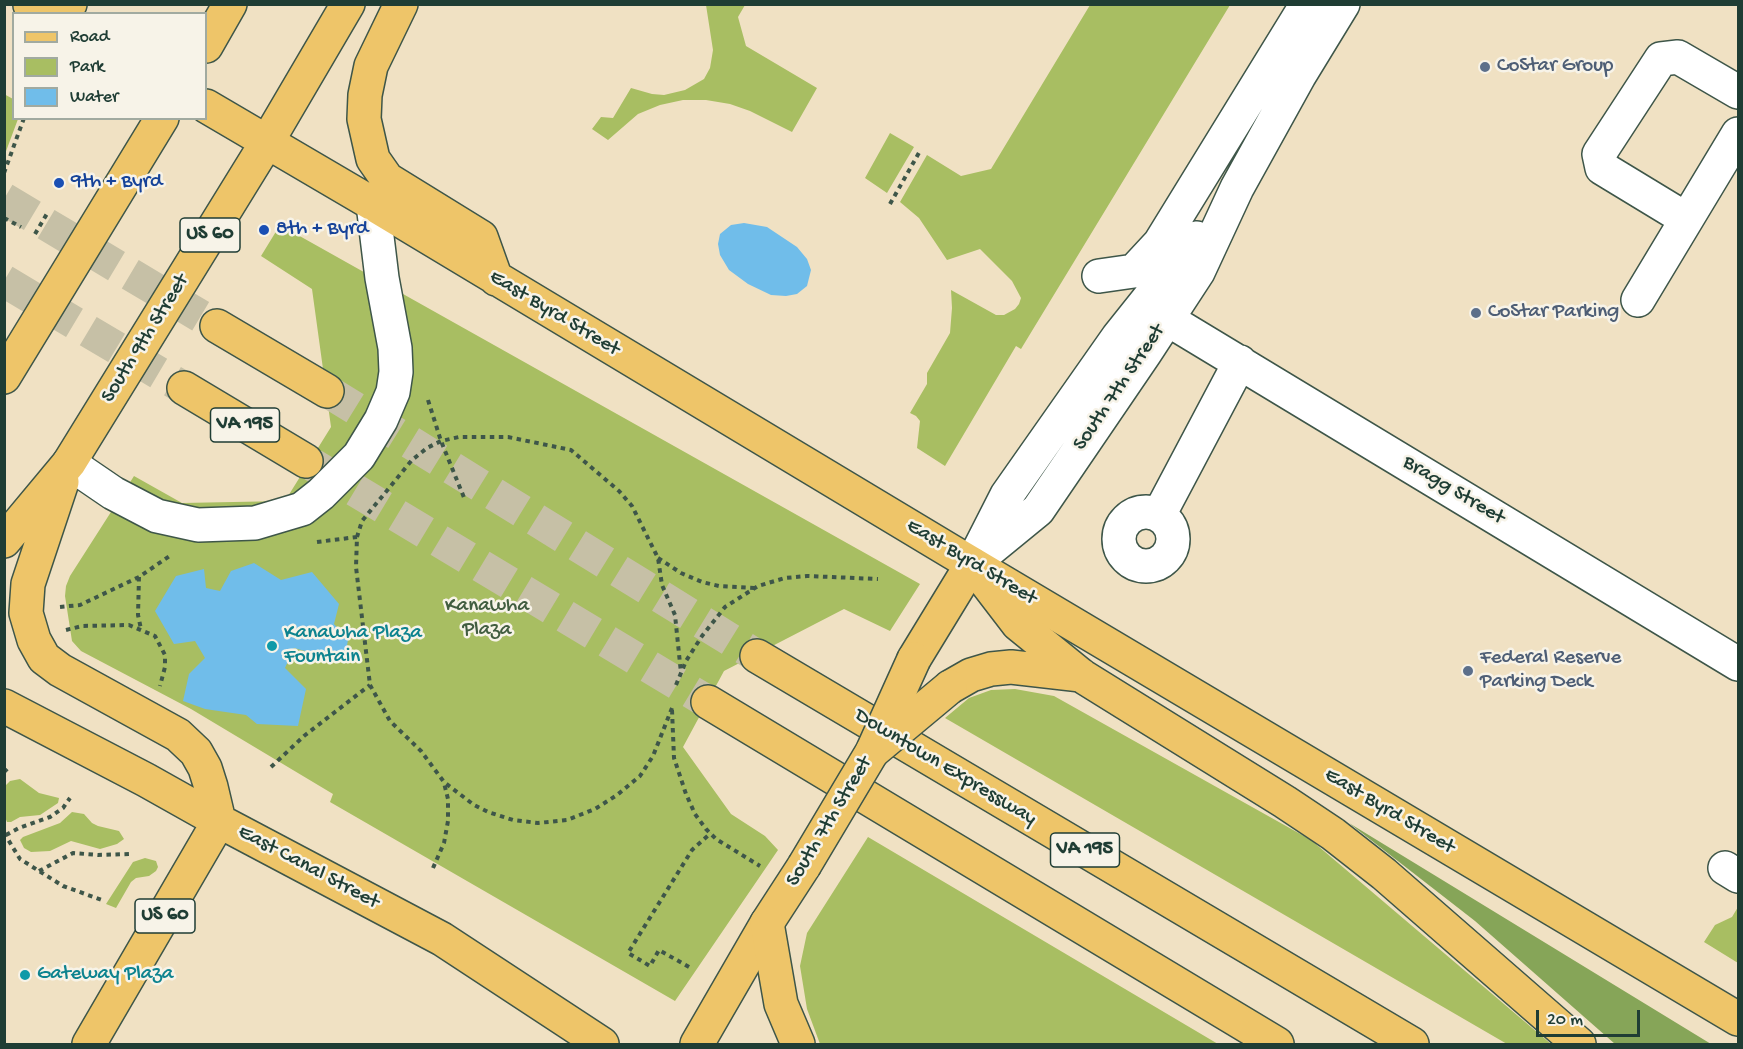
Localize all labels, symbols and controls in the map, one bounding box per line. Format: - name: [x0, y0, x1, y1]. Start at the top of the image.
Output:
- legend: [12, 12, 207, 120]
- text: Road: [70, 27, 109, 48]
- place label: CoStar Group: [1497, 54, 1613, 80]
- text: Park: [70, 57, 104, 78]
- marker: CoStar Group: [1478, 60, 1492, 74]
- text: Water: [70, 87, 118, 108]
- place label: 9th + Byrd: [71, 170, 162, 196]
- marker: 9th + Byrd: [52, 176, 66, 190]
- place label: 8th + Byrd: [276, 217, 368, 243]
- road number: US 60: [180, 218, 240, 252]
- marker: 8th + Byrd: [257, 223, 271, 237]
- street label: East Byrd Street: [484, 265, 624, 363]
- street label: South 9th Street: [96, 270, 196, 408]
- place label: CoStar Parking: [1488, 300, 1619, 326]
- marker: CoStar Parking: [1469, 306, 1483, 320]
- street label: South 7th Street: [1068, 320, 1172, 456]
- road number: VA 195: [210, 408, 280, 442]
- street label: Bragg Street: [1397, 451, 1509, 531]
- street label: East Byrd Street: [901, 514, 1041, 612]
- park label: Kanawha Plaza: [445, 594, 529, 644]
- place label: Kanawha Plaza Fountain: [284, 621, 422, 671]
- marker: Kanawha Plaza Fountain: [265, 639, 279, 653]
- place label: Federal Reserve Parking Deck: [1480, 646, 1621, 696]
- marker: Federal Reserve Parking Deck: [1461, 664, 1475, 678]
- street label: Downtown Expressway: [849, 704, 1041, 832]
- street label: South 7th Street: [781, 752, 879, 892]
- street label: East Byrd Street: [1319, 763, 1459, 861]
- street label: East Canal Street: [233, 820, 383, 916]
- road number: VA 195: [1050, 833, 1120, 867]
- road number: US 60: [135, 899, 195, 933]
- place label: Gateway Plaza: [37, 962, 173, 988]
- marker: Gateway Plaza: [18, 968, 32, 982]
- scale bar: [1539, 998, 1642, 1036]
- text: 20 m: [1547, 1010, 1583, 1031]

